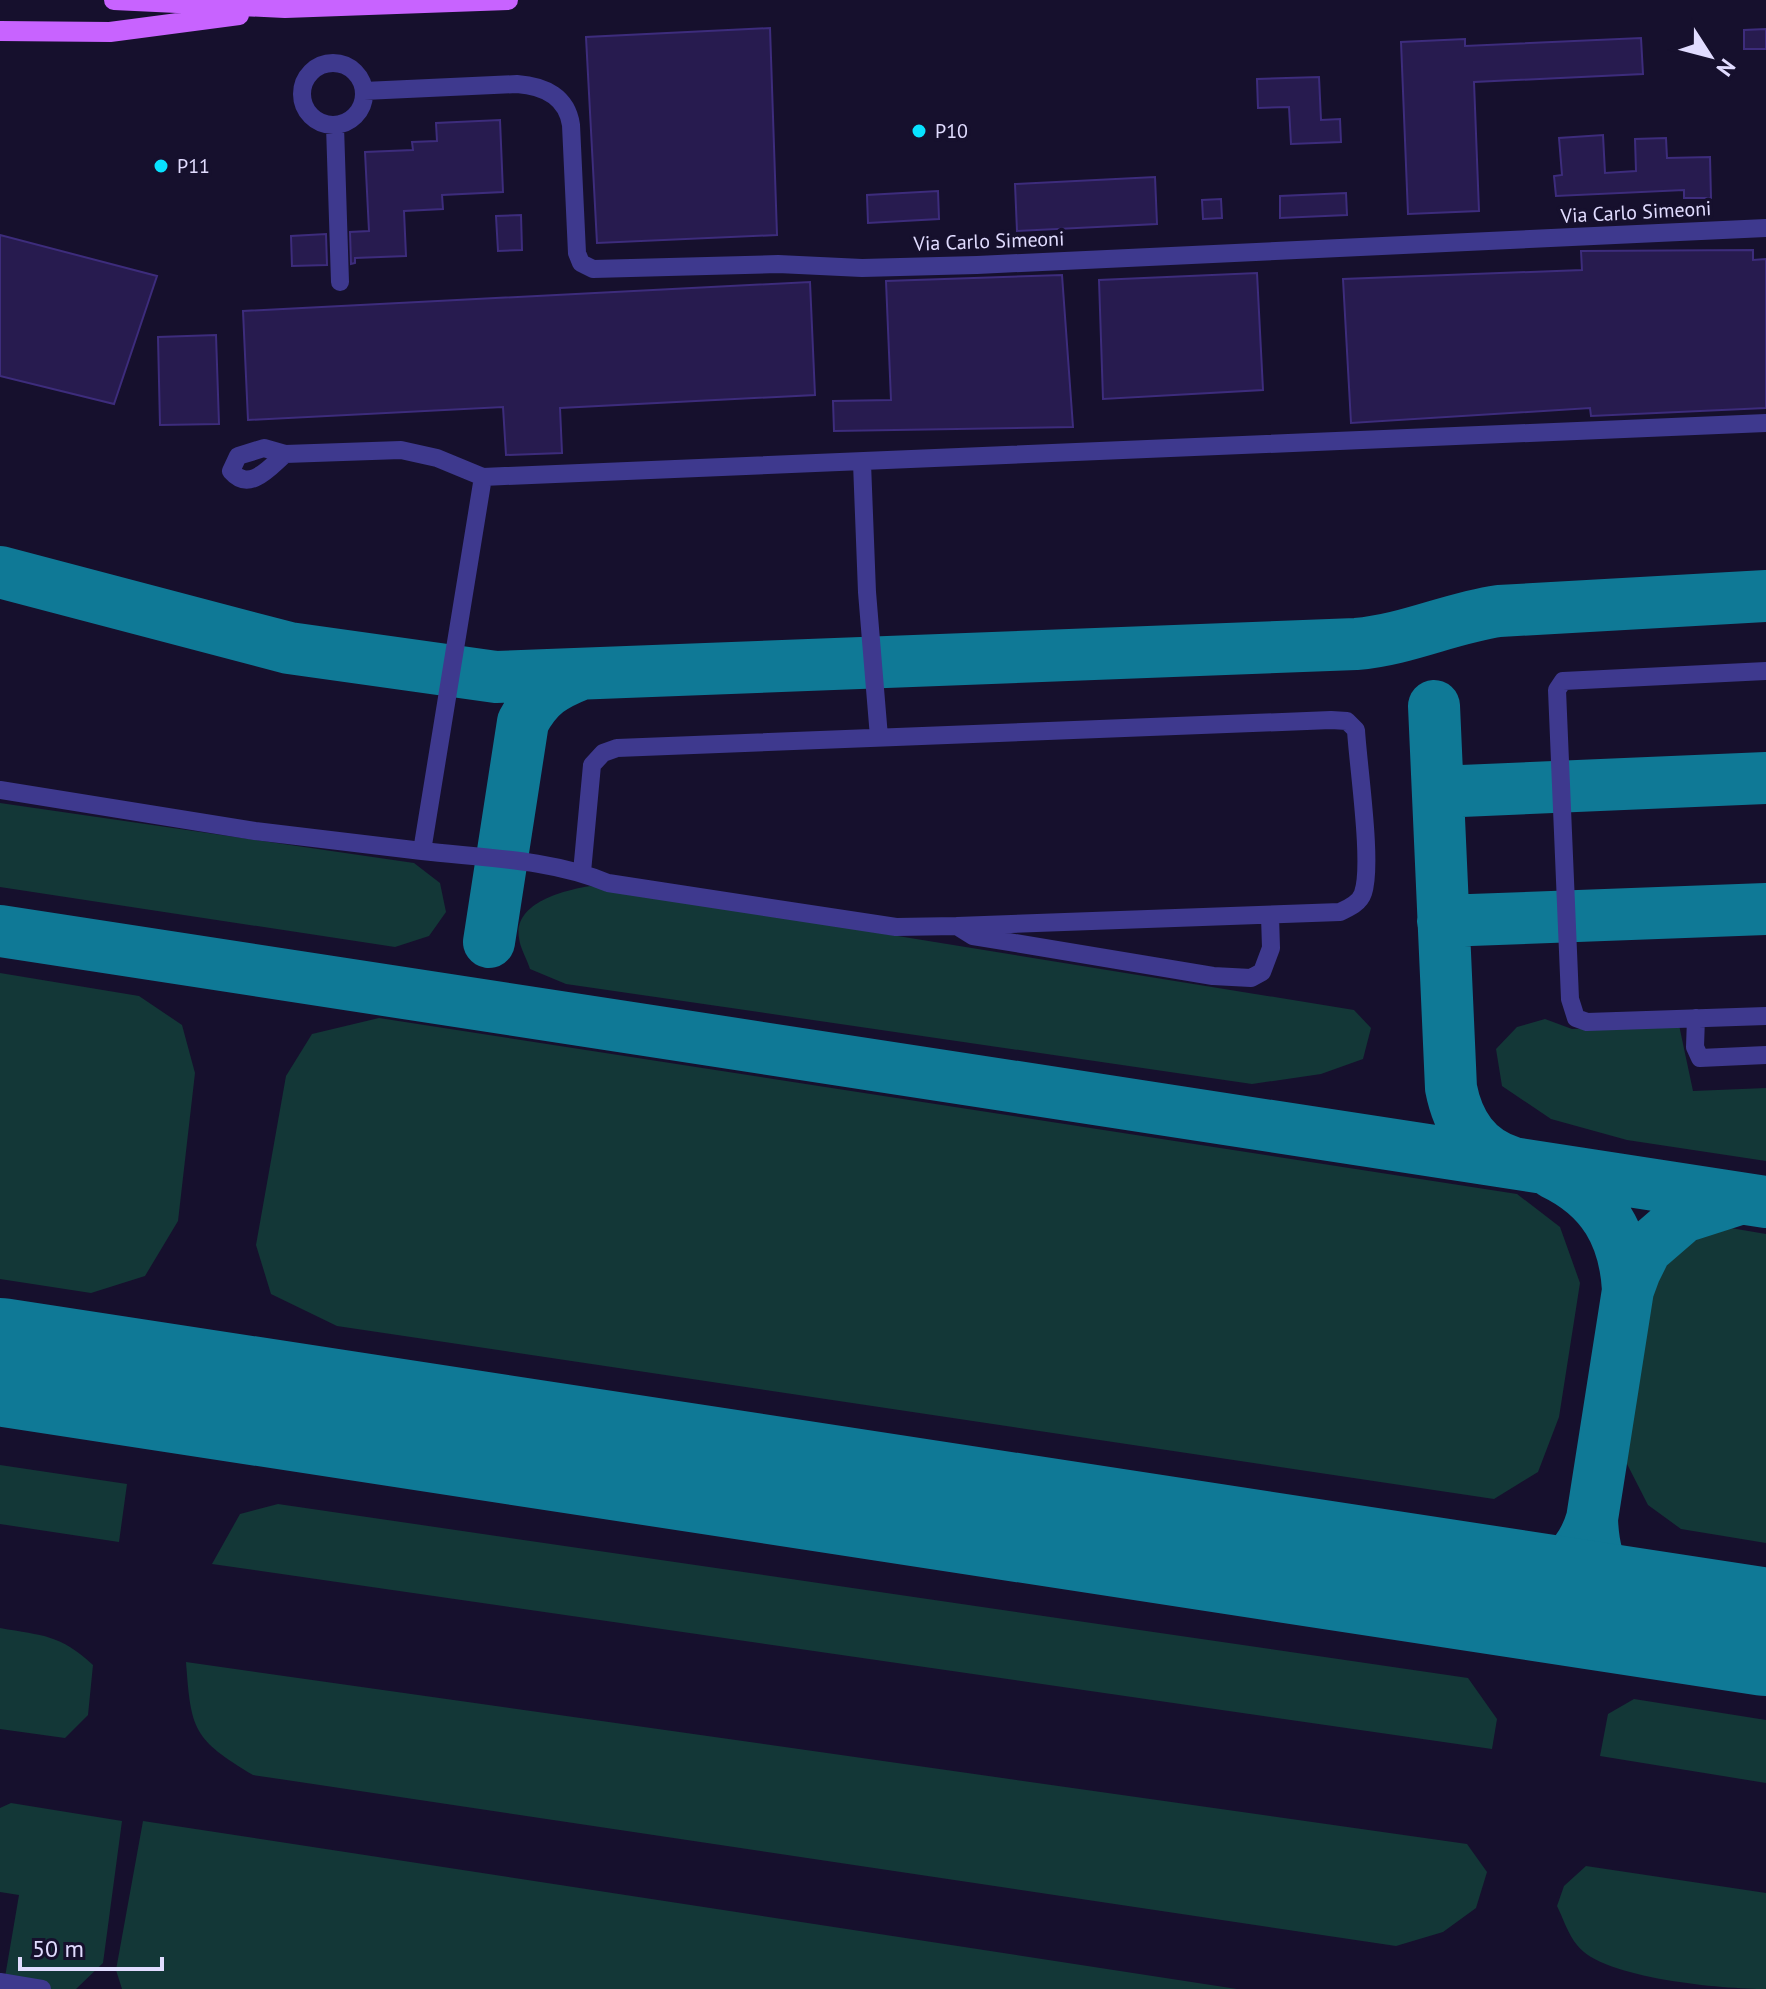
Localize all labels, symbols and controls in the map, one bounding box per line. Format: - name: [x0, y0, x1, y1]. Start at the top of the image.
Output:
- north arrow: [1670, 16, 1750, 96]
- text: N: [1711, 54, 1742, 82]
- place label: P10: [935, 118, 968, 144]
- marker: P10: [910, 122, 928, 140]
- place label: P11: [177, 153, 210, 179]
- marker: P11: [152, 157, 170, 175]
- street label: Via Carlo Simeoni: [1559, 195, 1712, 229]
- street label: Via Carlo Simeoni: [912, 225, 1065, 257]
- scale bar: [20, 1921, 162, 1971]
- text: 50 m: [32, 1933, 84, 1964]

